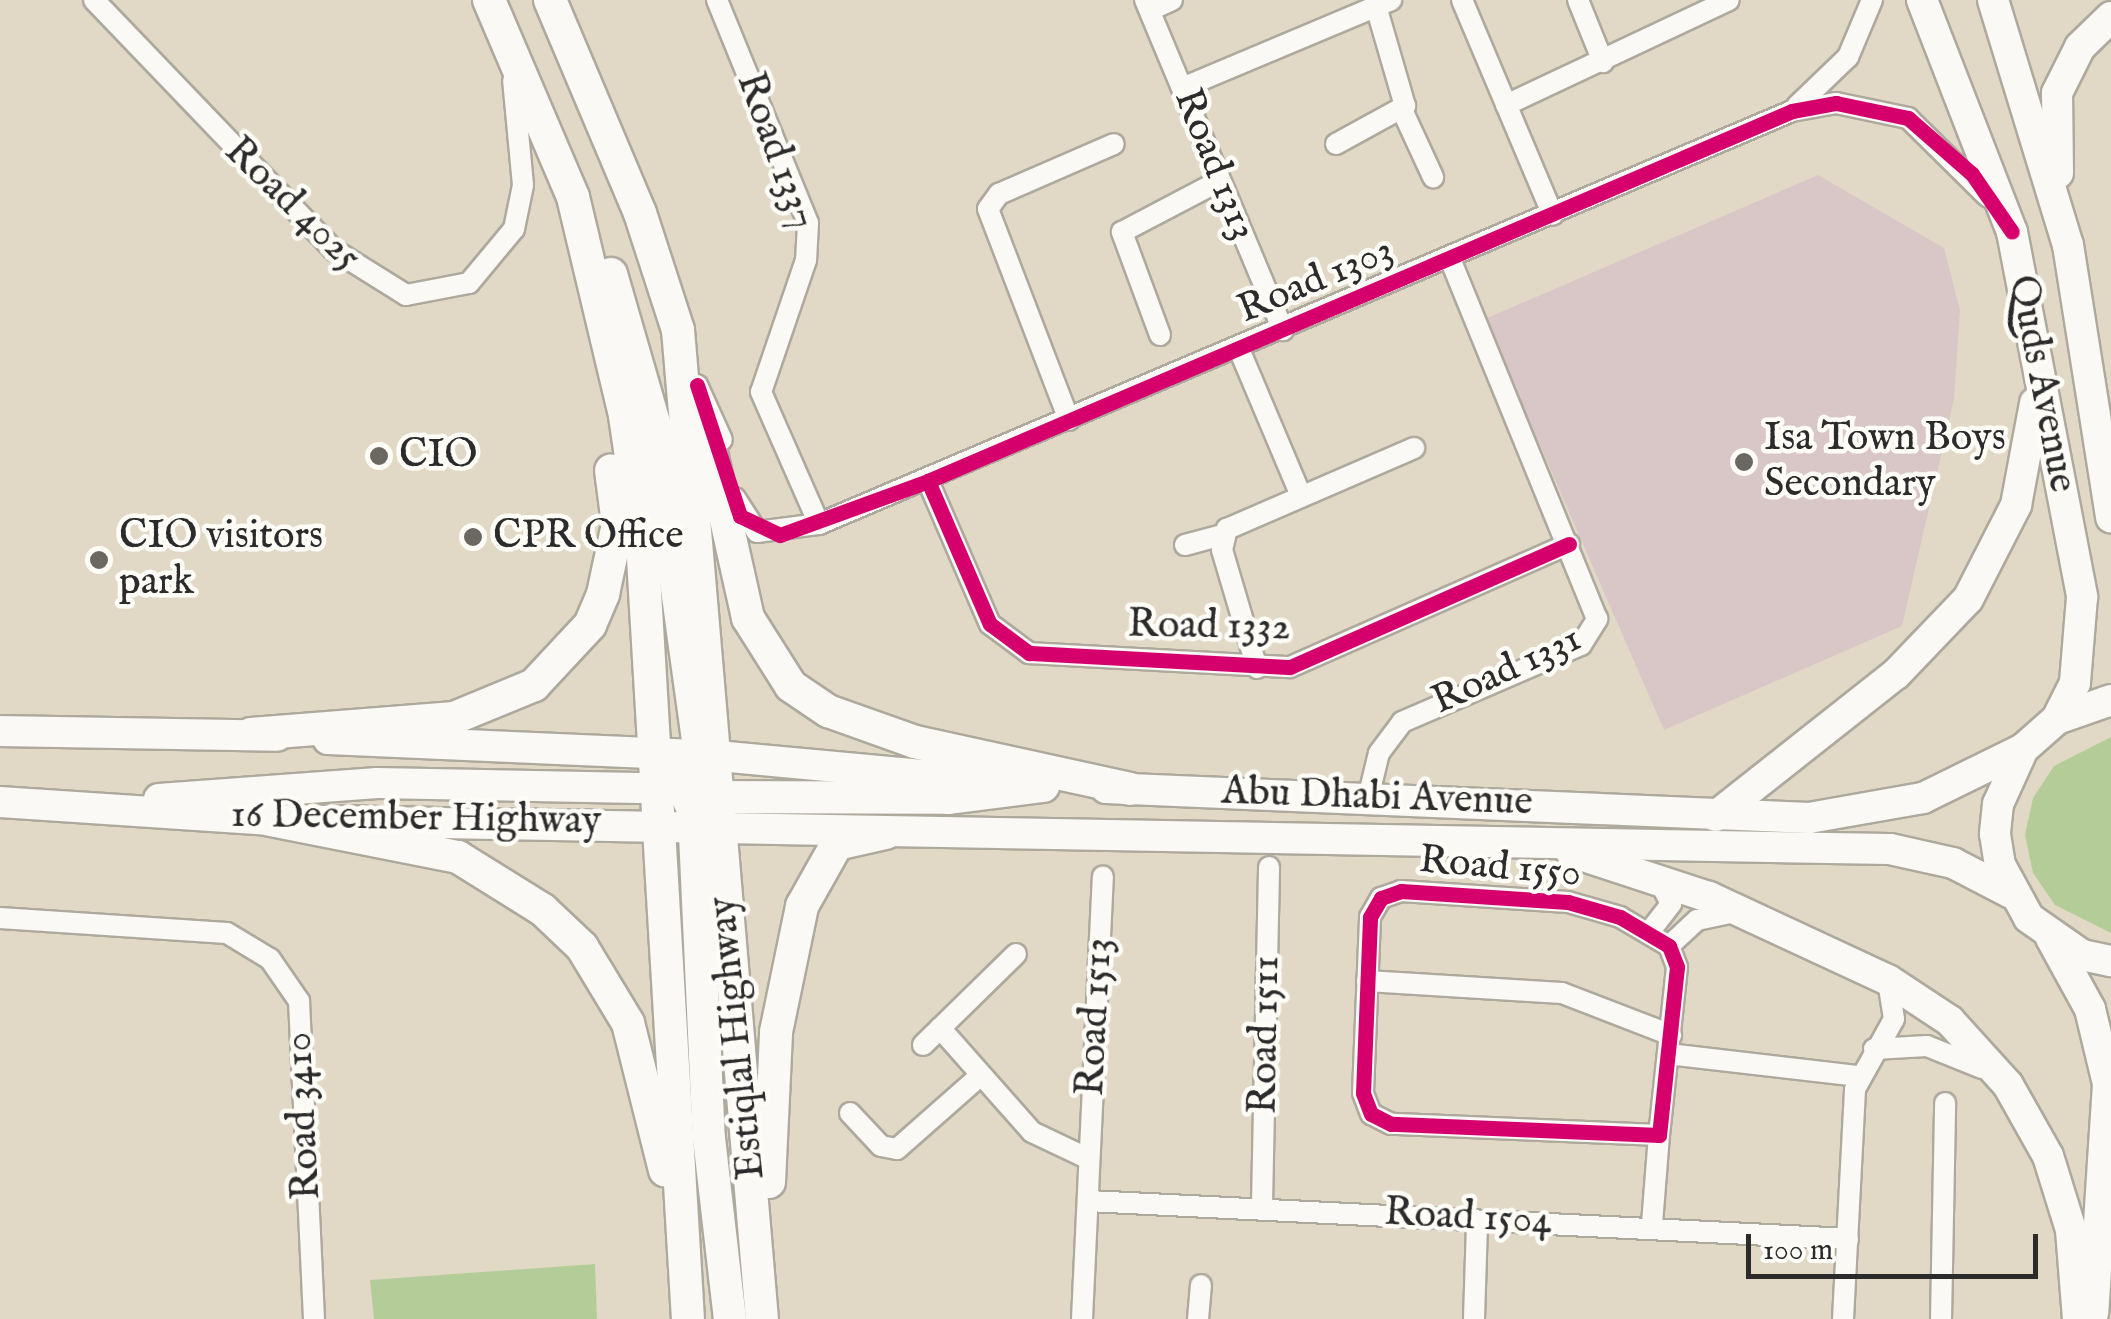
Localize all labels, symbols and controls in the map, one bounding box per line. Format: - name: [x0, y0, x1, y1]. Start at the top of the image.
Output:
- street label: Road 1337: [725, 66, 825, 236]
- street label: Road 1313: [1162, 82, 1266, 248]
- street label: Road 4025: [214, 128, 370, 282]
- street label: Road 1303: [1231, 227, 1401, 335]
- street label: Quds Avenue: [1996, 272, 2086, 496]
- place label: Isa Town Boys Secondary: [1764, 415, 2006, 509]
- place label: CIO: [399, 432, 478, 480]
- marker: CIO: [368, 445, 390, 467]
- marker: Isa Town Boys Secondary: [1733, 451, 1755, 473]
- place label: CIO visitors park: [119, 513, 323, 607]
- place label: CPR Office: [493, 513, 684, 561]
- marker: CPR Office: [462, 526, 484, 548]
- marker: CIO visitors park: [88, 549, 110, 571]
- street label: Road 1332: [1127, 602, 1291, 652]
- street label: Road 1331: [1425, 616, 1589, 726]
- street label: Abu Dhabi Avenue: [1221, 769, 1533, 827]
- street label: 16 December Highway: [230, 792, 602, 846]
- street label: Road 1550: [1417, 837, 1583, 899]
- street label: Estiqlal Highway: [699, 894, 777, 1182]
- street label: Road 1513: [1068, 937, 1124, 1097]
- street label: Road 1511: [1241, 955, 1291, 1115]
- street label: Road 3410: [276, 1031, 332, 1201]
- street label: Road 1504: [1383, 1190, 1553, 1246]
- scale bar: [1751, 1214, 2044, 1276]
- text: 100 m: [1763, 1232, 1833, 1270]

